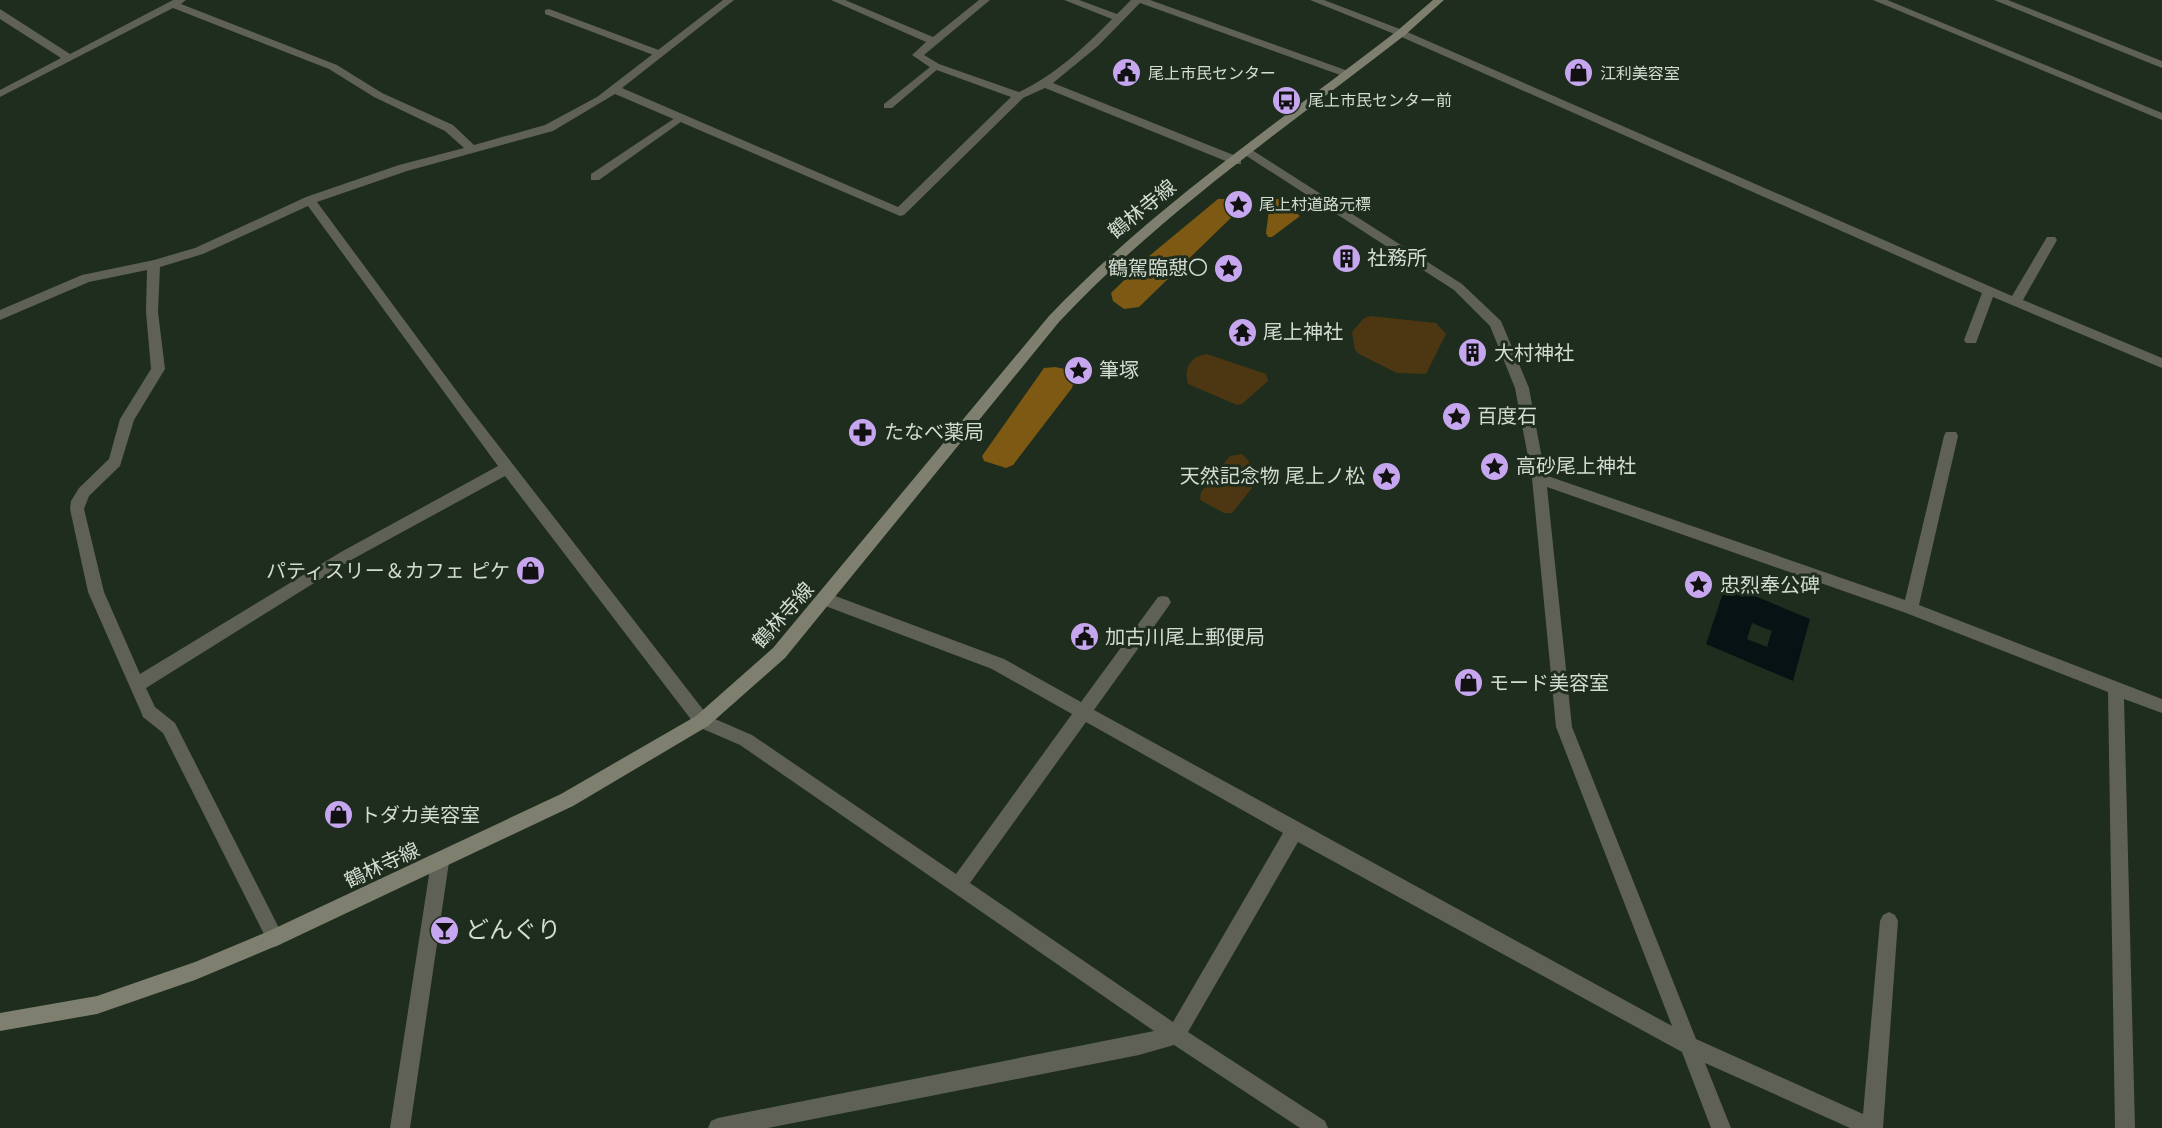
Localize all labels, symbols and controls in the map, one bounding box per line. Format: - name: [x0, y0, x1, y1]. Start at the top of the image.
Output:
- public building icon: 尾上市民センター: [1111, 57, 1143, 89]
- shop icon: 江利美容室: [1563, 57, 1595, 89]
- place label: 尾上市民センター: [1148, 64, 1276, 83]
- place label: 江利美容室: [1600, 64, 1680, 83]
- bus stop icon: 尾上市民センター前: [1271, 84, 1303, 116]
- place label: 尾上市民センター前: [1308, 91, 1452, 110]
- street label: 鶴林寺線: [1103, 175, 1181, 243]
- place icon: 尾上村道路元標: [1222, 188, 1254, 220]
- place label: 尾上村道路元標: [1259, 195, 1371, 214]
- building icon: 社務所: [1330, 242, 1362, 274]
- place label: 社務所: [1367, 246, 1427, 270]
- place icon: 鶴駕臨憇〇: [1213, 252, 1245, 284]
- place label: 鶴駕臨憇〇: [1108, 256, 1208, 280]
- temple icon: 尾上神社: [1226, 316, 1258, 348]
- place label: 尾上神社: [1263, 320, 1343, 344]
- building icon: 大村神社: [1457, 337, 1489, 369]
- place label: 大村神社: [1494, 341, 1574, 365]
- place icon: 筆塚: [1062, 354, 1094, 386]
- place label: 筆塚: [1099, 358, 1139, 382]
- place icon: 百度石: [1440, 400, 1472, 432]
- place label: 百度石: [1477, 404, 1537, 428]
- pharmacy icon: たなべ薬局: [847, 416, 879, 448]
- place label: たなべ薬局: [884, 420, 984, 444]
- place icon: 高砂尾上神社: [1479, 450, 1511, 482]
- place label: 高砂尾上神社: [1516, 454, 1636, 478]
- place icon: 天然記念物 尾上ノ松: [1370, 460, 1402, 492]
- place label: 天然記念物 尾上ノ松: [1180, 464, 1365, 488]
- shop icon: パティスリー＆カフェ ピケ: [515, 555, 547, 587]
- place label: パティスリー＆カフェ ピケ: [266, 559, 510, 583]
- place icon: 忠烈奉公碑: [1683, 569, 1715, 601]
- place label: 忠烈奉公碑: [1720, 573, 1820, 597]
- street label: 鶴林寺線: [747, 577, 819, 653]
- public building icon: 加古川尾上郵便局: [1068, 621, 1100, 653]
- place label: 加古川尾上郵便局: [1105, 625, 1265, 649]
- shop icon: モード美容室: [1452, 667, 1484, 699]
- place label: モード美容室: [1489, 671, 1609, 695]
- shop icon: トダカ美容室: [323, 799, 355, 831]
- place label: トダカ美容室: [360, 803, 480, 827]
- street label: 鶴林寺線: [341, 837, 423, 893]
- bar icon: どんぐり: [428, 914, 460, 946]
- place label: どんぐり: [465, 916, 561, 944]

